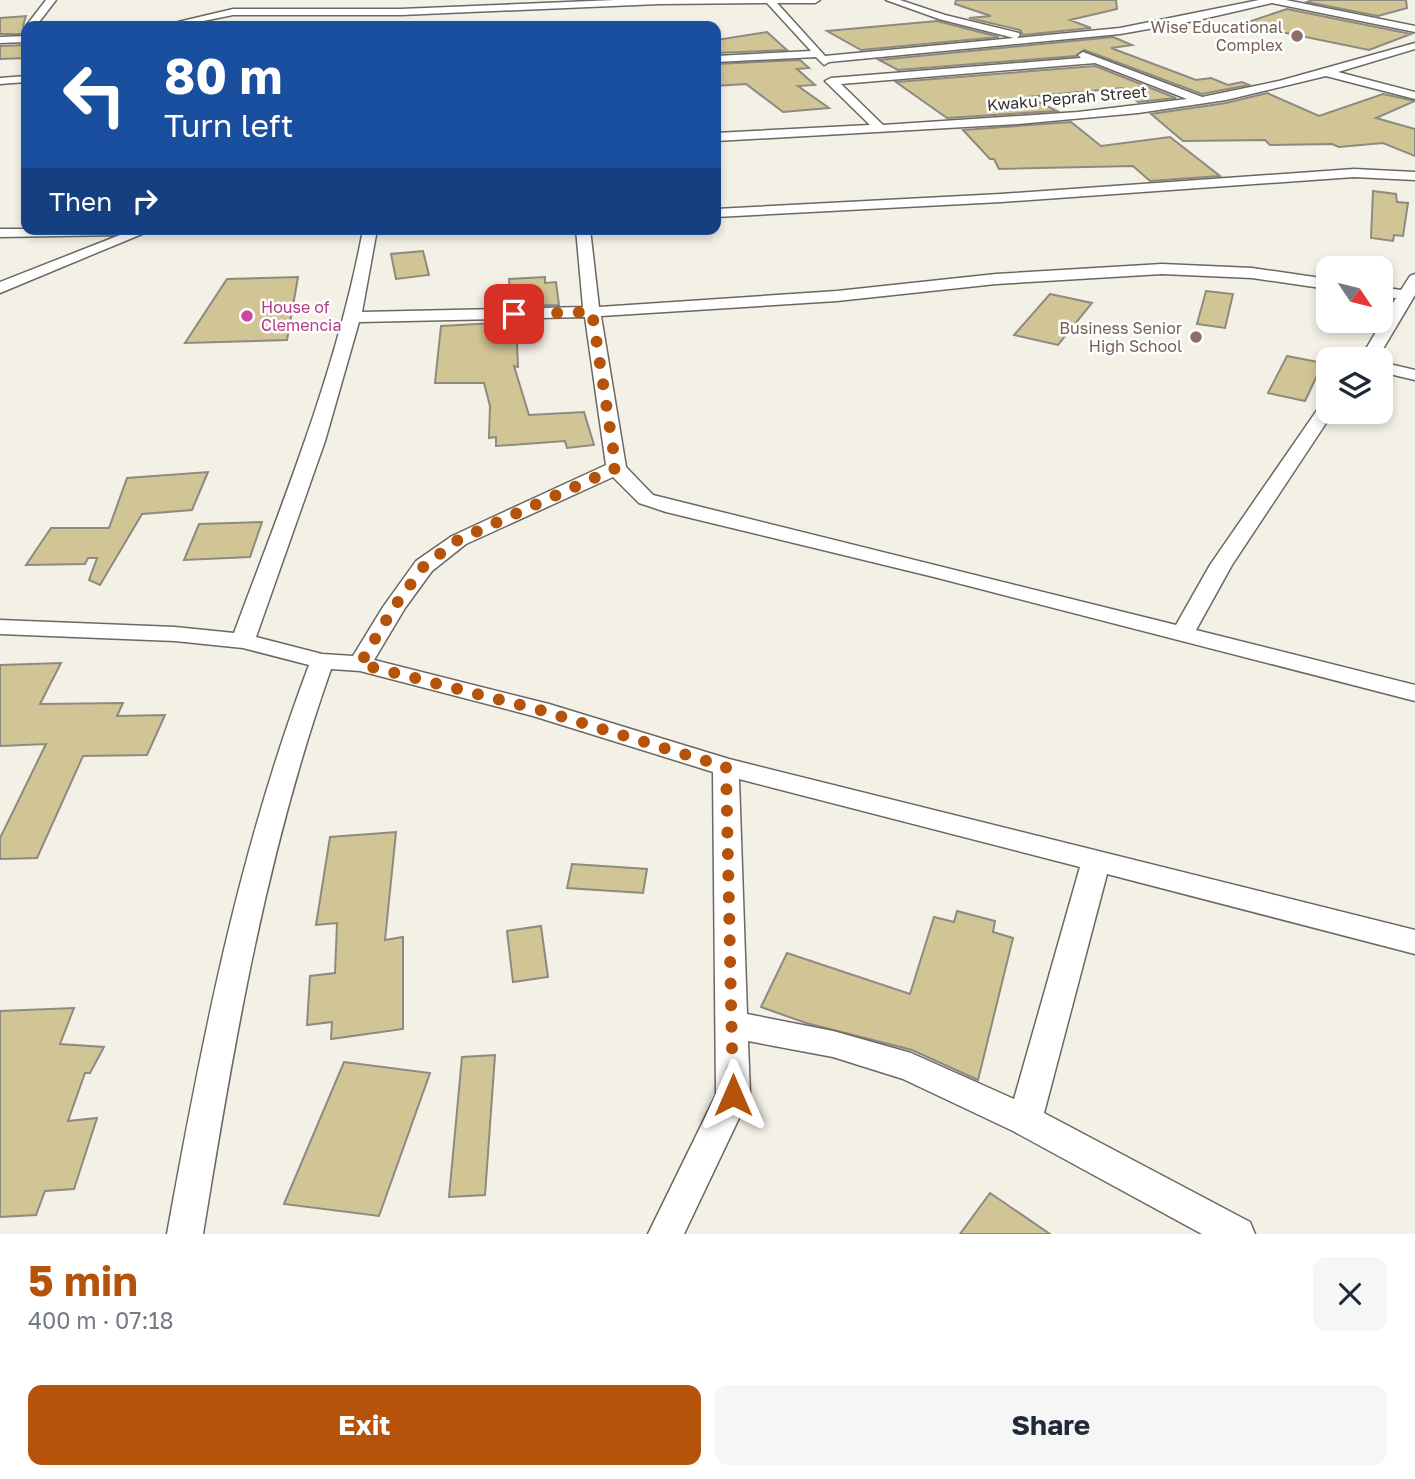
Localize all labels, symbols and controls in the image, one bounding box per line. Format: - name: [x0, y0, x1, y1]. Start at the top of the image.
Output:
- place label: Wise Educational Complex: [1151, 17, 1283, 55]
- marker: Wise Educational Complex: [1289, 28, 1305, 44]
- text: 80 m: [164, 46, 282, 105]
- icon: left: [49, 49, 140, 140]
- street label: Kwaku Peprah Street: [986, 81, 1148, 115]
- text: Turn left: [164, 106, 293, 144]
- icon: right: [126, 182, 164, 220]
- text: Then: [49, 186, 112, 217]
- north arrow: [1316, 256, 1393, 332]
- map controls: [1316, 256, 1393, 424]
- pin: [484, 284, 544, 344]
- icon: arrive: [495, 295, 533, 333]
- place label: House of Clemencia: [261, 297, 341, 335]
- marker: House of Clemencia: [239, 308, 255, 324]
- place label: Business Senior High School: [1059, 318, 1182, 356]
- marker: Business Senior High School: [1188, 329, 1204, 345]
- button: layers: [1316, 347, 1393, 424]
- position arrow: [696, 1058, 770, 1132]
- text: 5 min: [28, 1255, 138, 1305]
- button: close: [1313, 1257, 1387, 1331]
- text: 400 m · 07:18: [28, 1306, 174, 1334]
- button: Exit: [28, 1385, 701, 1465]
- button: Share: [715, 1385, 1387, 1465]

